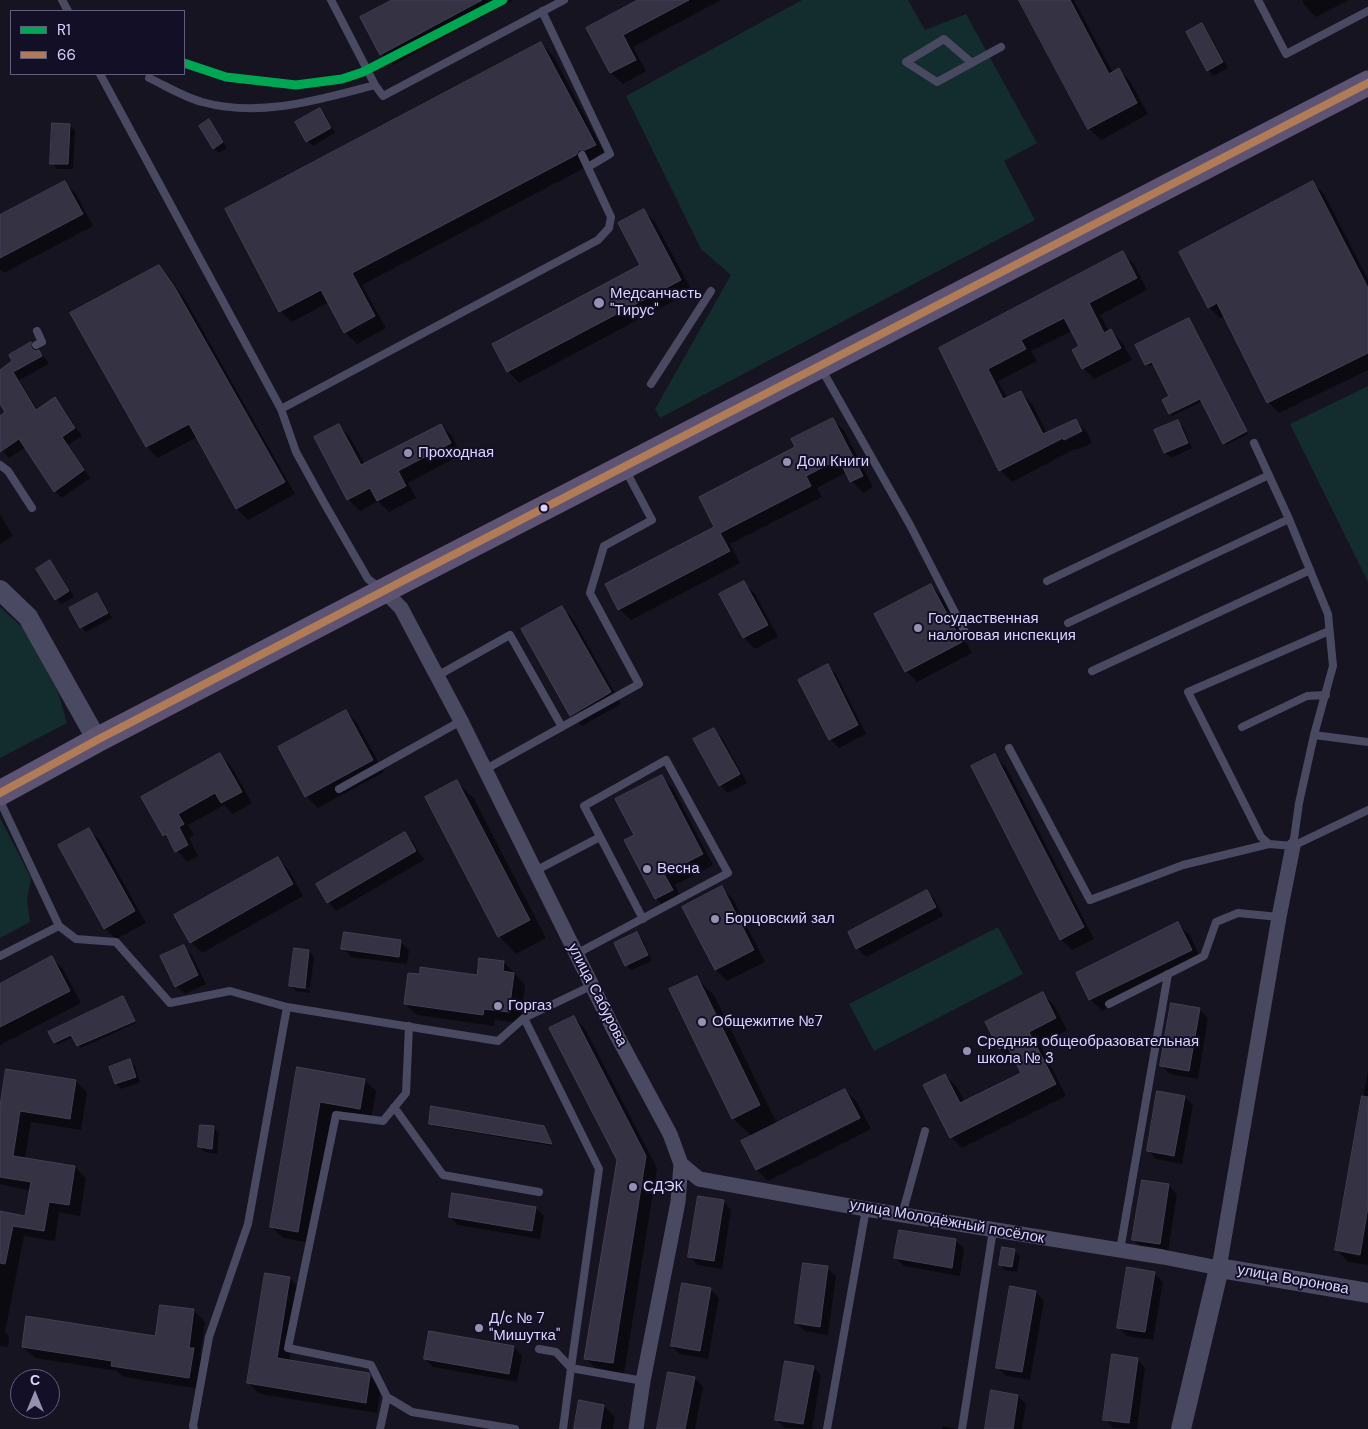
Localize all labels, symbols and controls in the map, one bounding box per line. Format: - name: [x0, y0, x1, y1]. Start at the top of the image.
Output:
- legend: [10, 10, 185, 75]
- text: R1: [57, 20, 71, 40]
- text: 66: [57, 45, 76, 65]
- place label: Медсанчасть "Тирус": [610, 285, 702, 320]
- marker: Медсанчасть "Тирус": [592, 296, 606, 310]
- place label: Проходная: [418, 444, 494, 462]
- marker: Проходная: [402, 447, 414, 459]
- place label: Дом Книги: [797, 453, 869, 471]
- marker: Дом Книги: [781, 456, 793, 468]
- unlabelled marker: [539, 503, 549, 513]
- place label: Госудаственная налоговая инспекция: [928, 610, 1076, 645]
- marker: Госудаственная налоговая инспекция: [912, 622, 924, 634]
- place label: Весна: [657, 860, 699, 878]
- marker: Весна: [641, 863, 653, 875]
- place label: Борцовский зал: [725, 910, 835, 928]
- marker: Борцовский зал: [709, 913, 721, 925]
- street label: улица Сабурова: [563, 941, 631, 1049]
- place label: Горгаз: [508, 997, 552, 1015]
- marker: Горгаз: [492, 1000, 504, 1012]
- place label: Общежитие №7: [712, 1013, 823, 1031]
- marker: Общежитие №7: [696, 1016, 708, 1028]
- place label: Средняя общеобразовательная школа № 3: [977, 1033, 1199, 1068]
- marker: Средняя общеобразовательная школа № 3: [961, 1045, 973, 1057]
- place label: СДЭК: [643, 1178, 683, 1196]
- marker: СДЭК: [627, 1181, 639, 1193]
- street label: улица Молодёжный посёлок: [848, 1196, 1046, 1248]
- street label: улица Воронова: [1236, 1261, 1350, 1299]
- place label: Д/с № 7 "Мишутка": [489, 1310, 560, 1345]
- marker: Д/с № 7 "Мишутка": [473, 1322, 485, 1334]
- north arrow: [10, 1369, 60, 1419]
- text: С: [30, 1371, 40, 1389]

